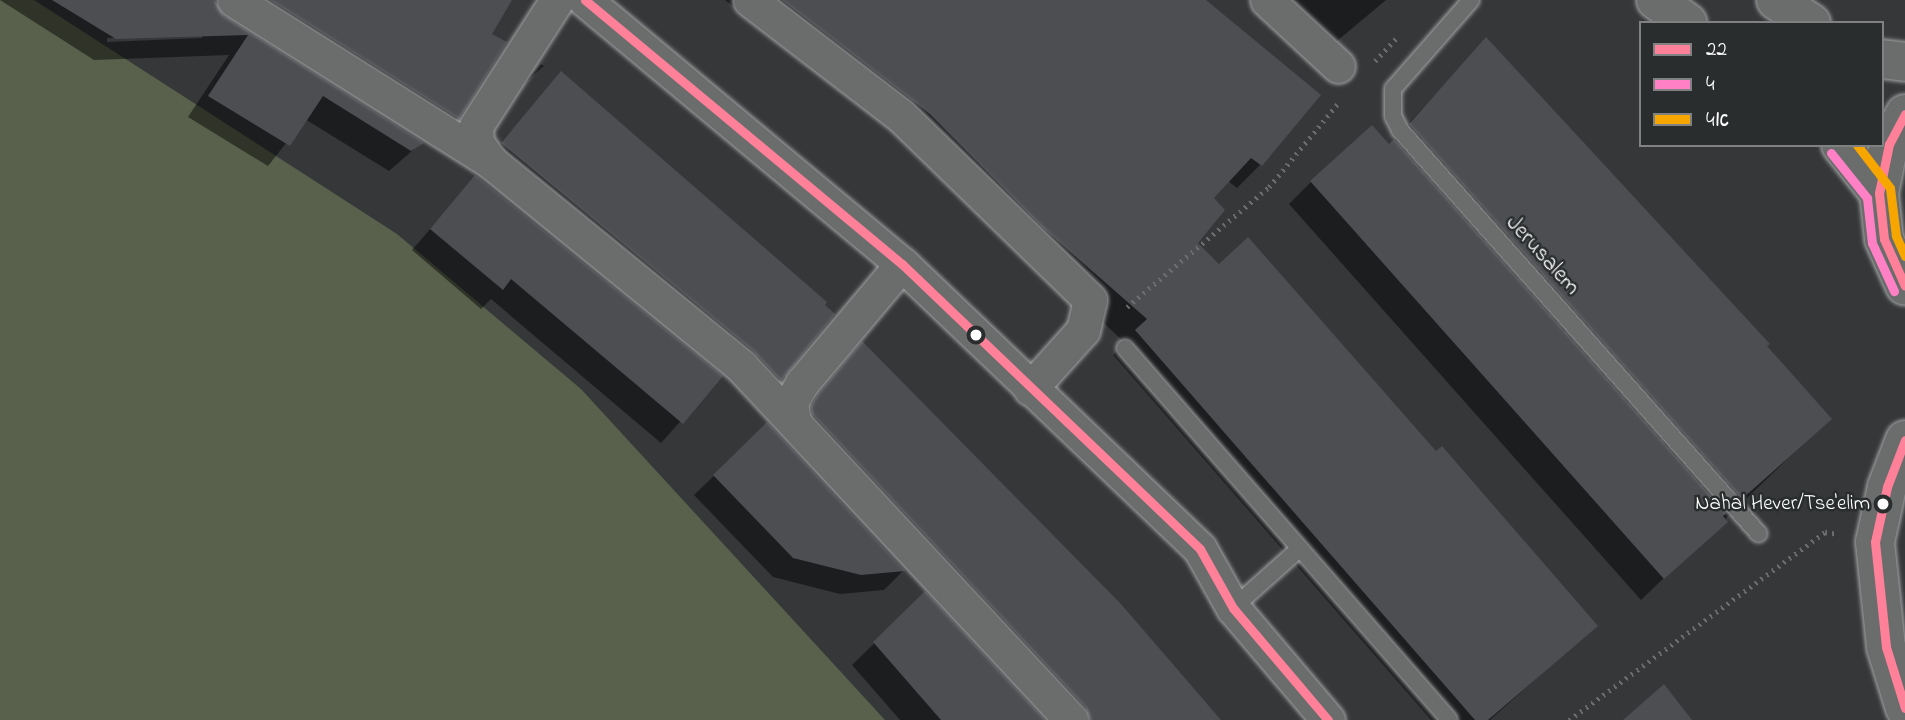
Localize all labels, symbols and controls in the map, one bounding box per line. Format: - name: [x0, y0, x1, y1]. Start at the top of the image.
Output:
- legend: [1639, 21, 1884, 147]
- text: 22: [1706, 35, 1727, 65]
- text: 4: [1706, 70, 1715, 100]
- text: 4א: [1706, 106, 1729, 136]
- street label: Jerusalem: [1499, 210, 1585, 302]
- unlabelled marker: [969, 328, 983, 342]
- place label: Nahal Hever/Tse'elim: [1695, 491, 1870, 517]
- marker: Nahal Hever/Tse'elim: [1876, 497, 1890, 511]

